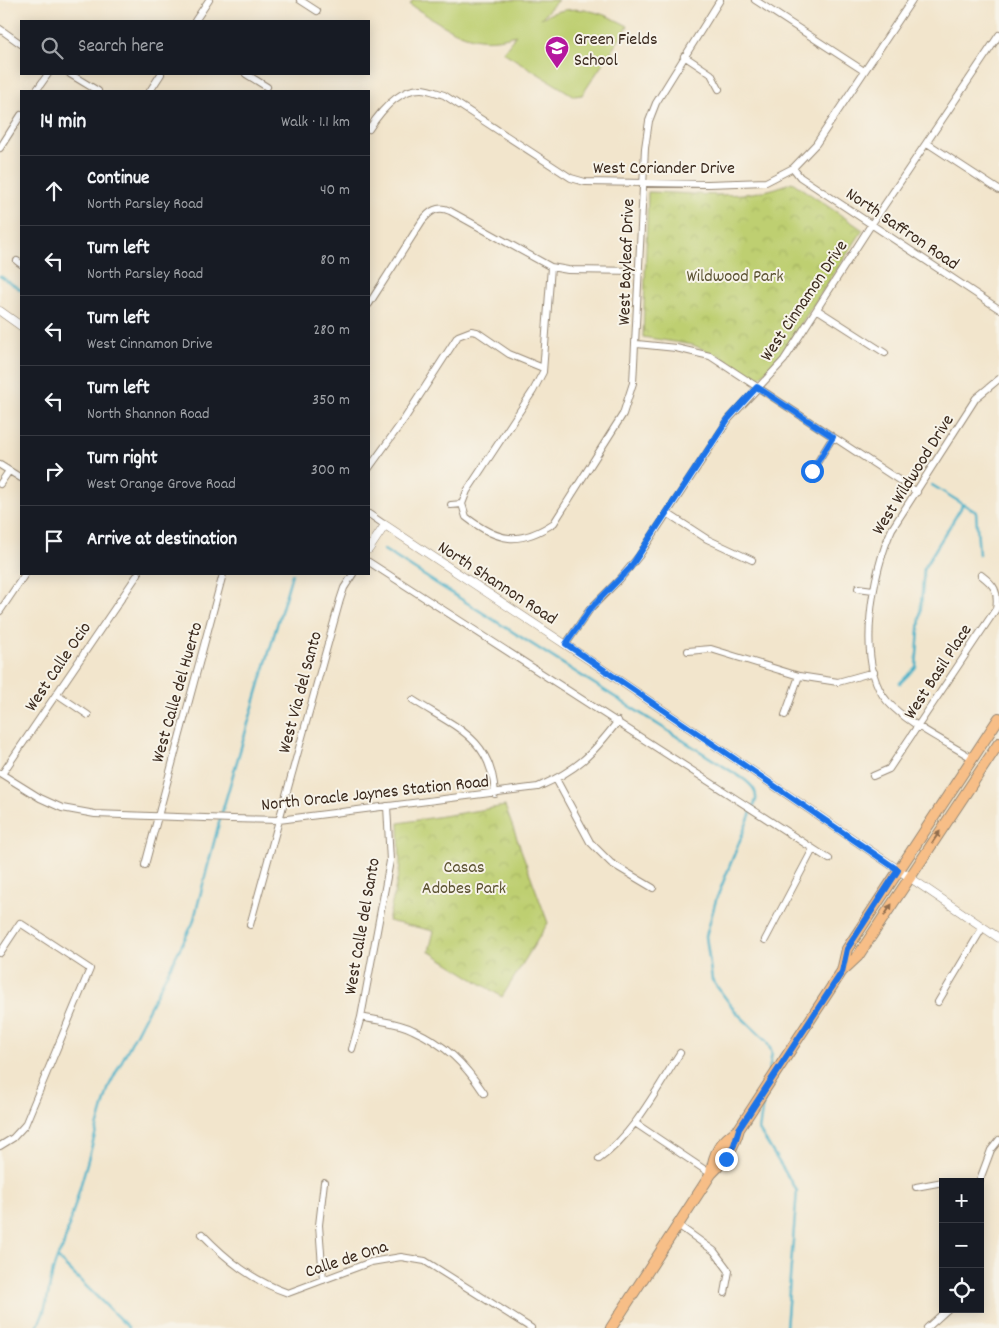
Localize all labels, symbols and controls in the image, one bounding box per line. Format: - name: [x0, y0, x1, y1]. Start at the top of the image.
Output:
- search box: [20, 20, 370, 75]
- place label: Green Fields School: [574, 28, 658, 74]
- icon: search: [38, 34, 66, 62]
- text: Search here: [78, 34, 164, 61]
- school or university icon: Green Fields School: [544, 35, 570, 69]
- text: 14 min: [40, 108, 86, 138]
- text: Walk · 1.1 km: [281, 111, 350, 134]
- street label: West Coriander Drive: [593, 157, 735, 182]
- text: Continue: [87, 166, 149, 193]
- icon: ahead: [40, 177, 68, 205]
- text: 40 m: [320, 179, 350, 202]
- street label: North Saffron Road: [840, 183, 963, 277]
- text: North Parsley Road: [87, 193, 203, 216]
- street label: West Bayleaf Drive: [613, 198, 642, 326]
- text: Turn left: [87, 236, 150, 263]
- street label: West Cinnamon Drive: [755, 236, 855, 367]
- icon: left: [40, 247, 68, 275]
- text: 80 m: [320, 249, 350, 272]
- text: North Parsley Road: [87, 263, 203, 286]
- park label: Wildwood Park: [686, 265, 784, 290]
- text: Turn left: [87, 306, 150, 333]
- icon: left: [40, 317, 68, 345]
- text: 280 m: [313, 319, 350, 342]
- text: West Cinnamon Drive: [87, 333, 213, 356]
- text: Turn left: [87, 376, 150, 403]
- icon: left: [40, 387, 68, 415]
- text: 350 m: [312, 389, 350, 412]
- text: North Shannon Road: [87, 403, 210, 426]
- street label: West Wildwood Drive: [867, 410, 961, 540]
- text: Turn right: [87, 446, 158, 473]
- icon: right: [40, 457, 68, 485]
- text: 300 m: [311, 459, 350, 482]
- route start: [801, 460, 824, 483]
- text: West Orange Grove Road: [87, 473, 236, 496]
- icon: arrive: [40, 527, 68, 555]
- text: Arrive at destination: [87, 527, 237, 554]
- street label: North Shannon Road: [432, 536, 561, 632]
- street label: West Calle Ocio: [20, 618, 98, 717]
- street label: West Calle del Huerto: [146, 619, 210, 766]
- street label: West Basil Place: [899, 620, 979, 725]
- street label: West Via del Santo: [273, 629, 330, 756]
- street label: North Oracle Jaynes Station Road: [260, 770, 490, 819]
- one-way arrow: [931, 830, 941, 844]
- street label: West Calle del Santo: [339, 856, 388, 997]
- park label: Casas Adobes Park: [422, 856, 506, 902]
- one-way arrow: [883, 903, 893, 917]
- route end: [715, 1148, 738, 1171]
- map controls: [939, 1178, 984, 1313]
- button: +: [939, 1178, 984, 1223]
- button: −: [939, 1223, 984, 1268]
- street label: Calle de Ona: [302, 1235, 392, 1285]
- button: locate: [939, 1268, 984, 1313]

